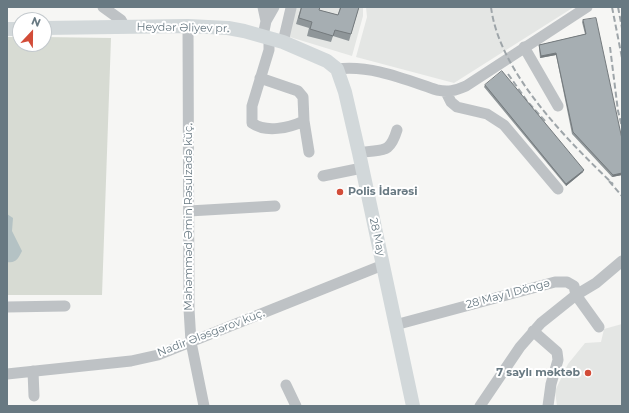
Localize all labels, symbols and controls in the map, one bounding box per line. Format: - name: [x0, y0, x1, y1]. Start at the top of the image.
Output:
- north arrow: [12, 12, 52, 52]
- text: N: [29, 14, 43, 30]
- street label: Heydər Əliyev pr.: [136, 21, 230, 35]
- street label: Məhəmməd Əmin Rəsulzadə küç.: [182, 123, 196, 311]
- place label: Polis İdarəsi: [348, 185, 417, 199]
- marker: Polis İdarəsi: [335, 187, 345, 197]
- street label: 28 May: [367, 217, 387, 257]
- street label: 28 May 1 Döngə: [465, 276, 551, 312]
- street label: Nadir Ələsgərov küç.: [156, 306, 266, 360]
- place label: 7 saylı məktəb: [496, 366, 580, 380]
- marker: 7 saylı məktəb: [583, 368, 593, 378]

